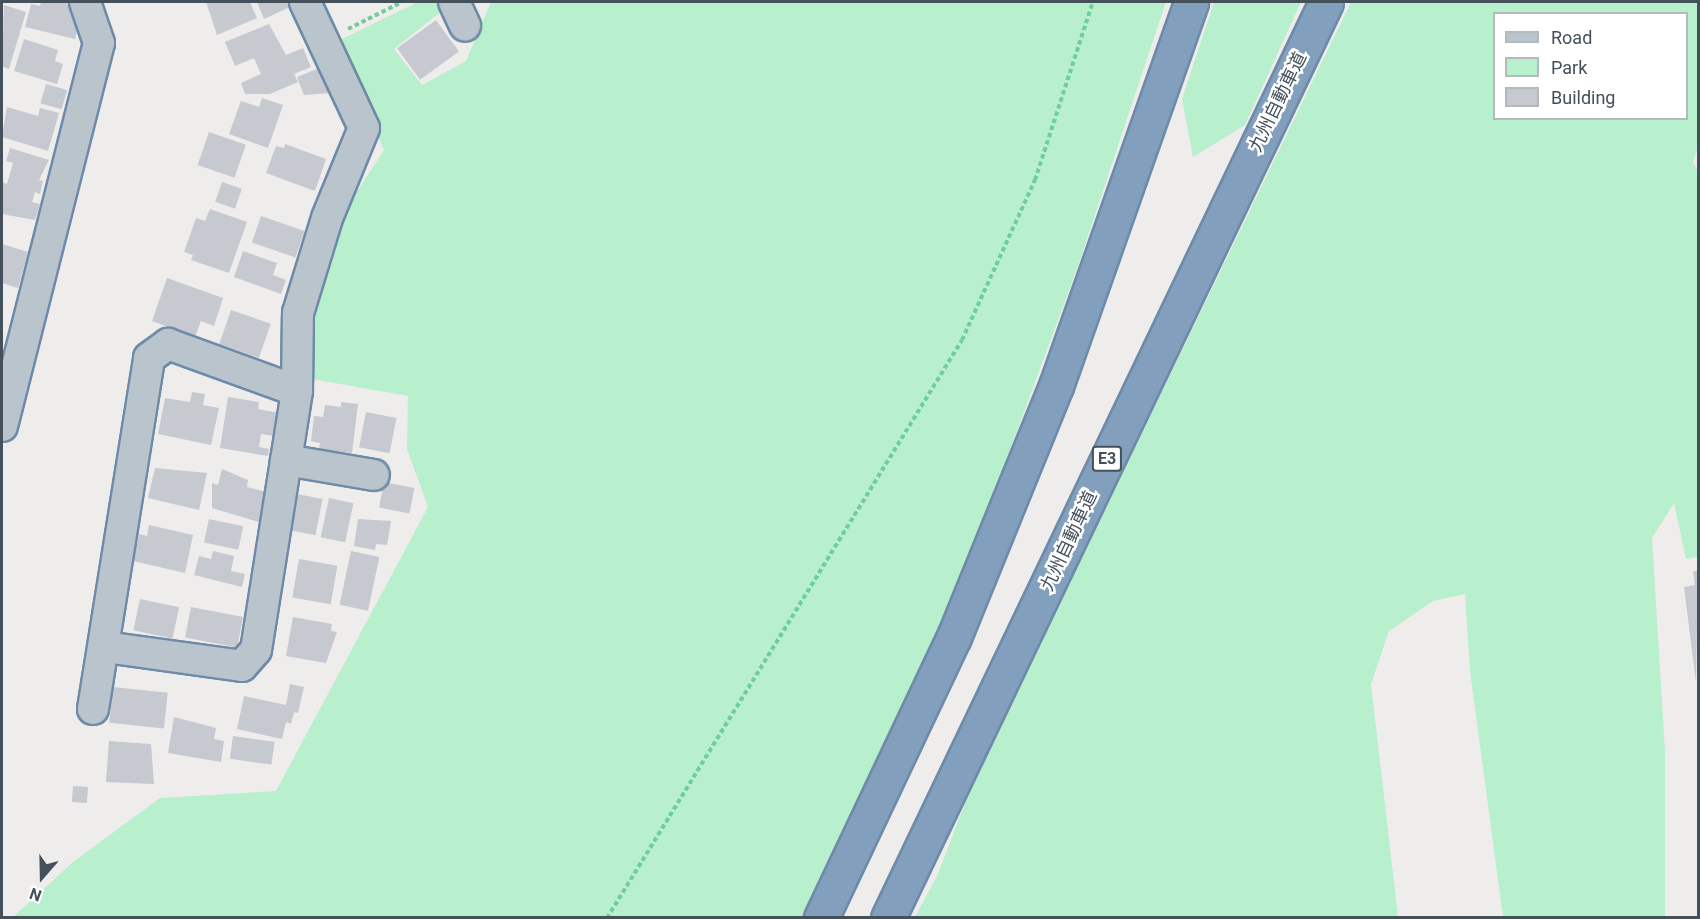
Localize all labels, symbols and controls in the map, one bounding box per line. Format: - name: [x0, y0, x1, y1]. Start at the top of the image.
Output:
- legend: [1493, 12, 1688, 120]
- text: Road: [1551, 27, 1592, 48]
- street label: 九州自動車道: [1245, 49, 1311, 155]
- text: Park: [1551, 57, 1587, 78]
- text: Building: [1551, 87, 1615, 108]
- road number: E3: [1090, 446, 1124, 472]
- street label: 九州自動車道: [1036, 487, 1102, 595]
- north arrow: [12, 847, 72, 907]
- text: N: [27, 884, 44, 905]

